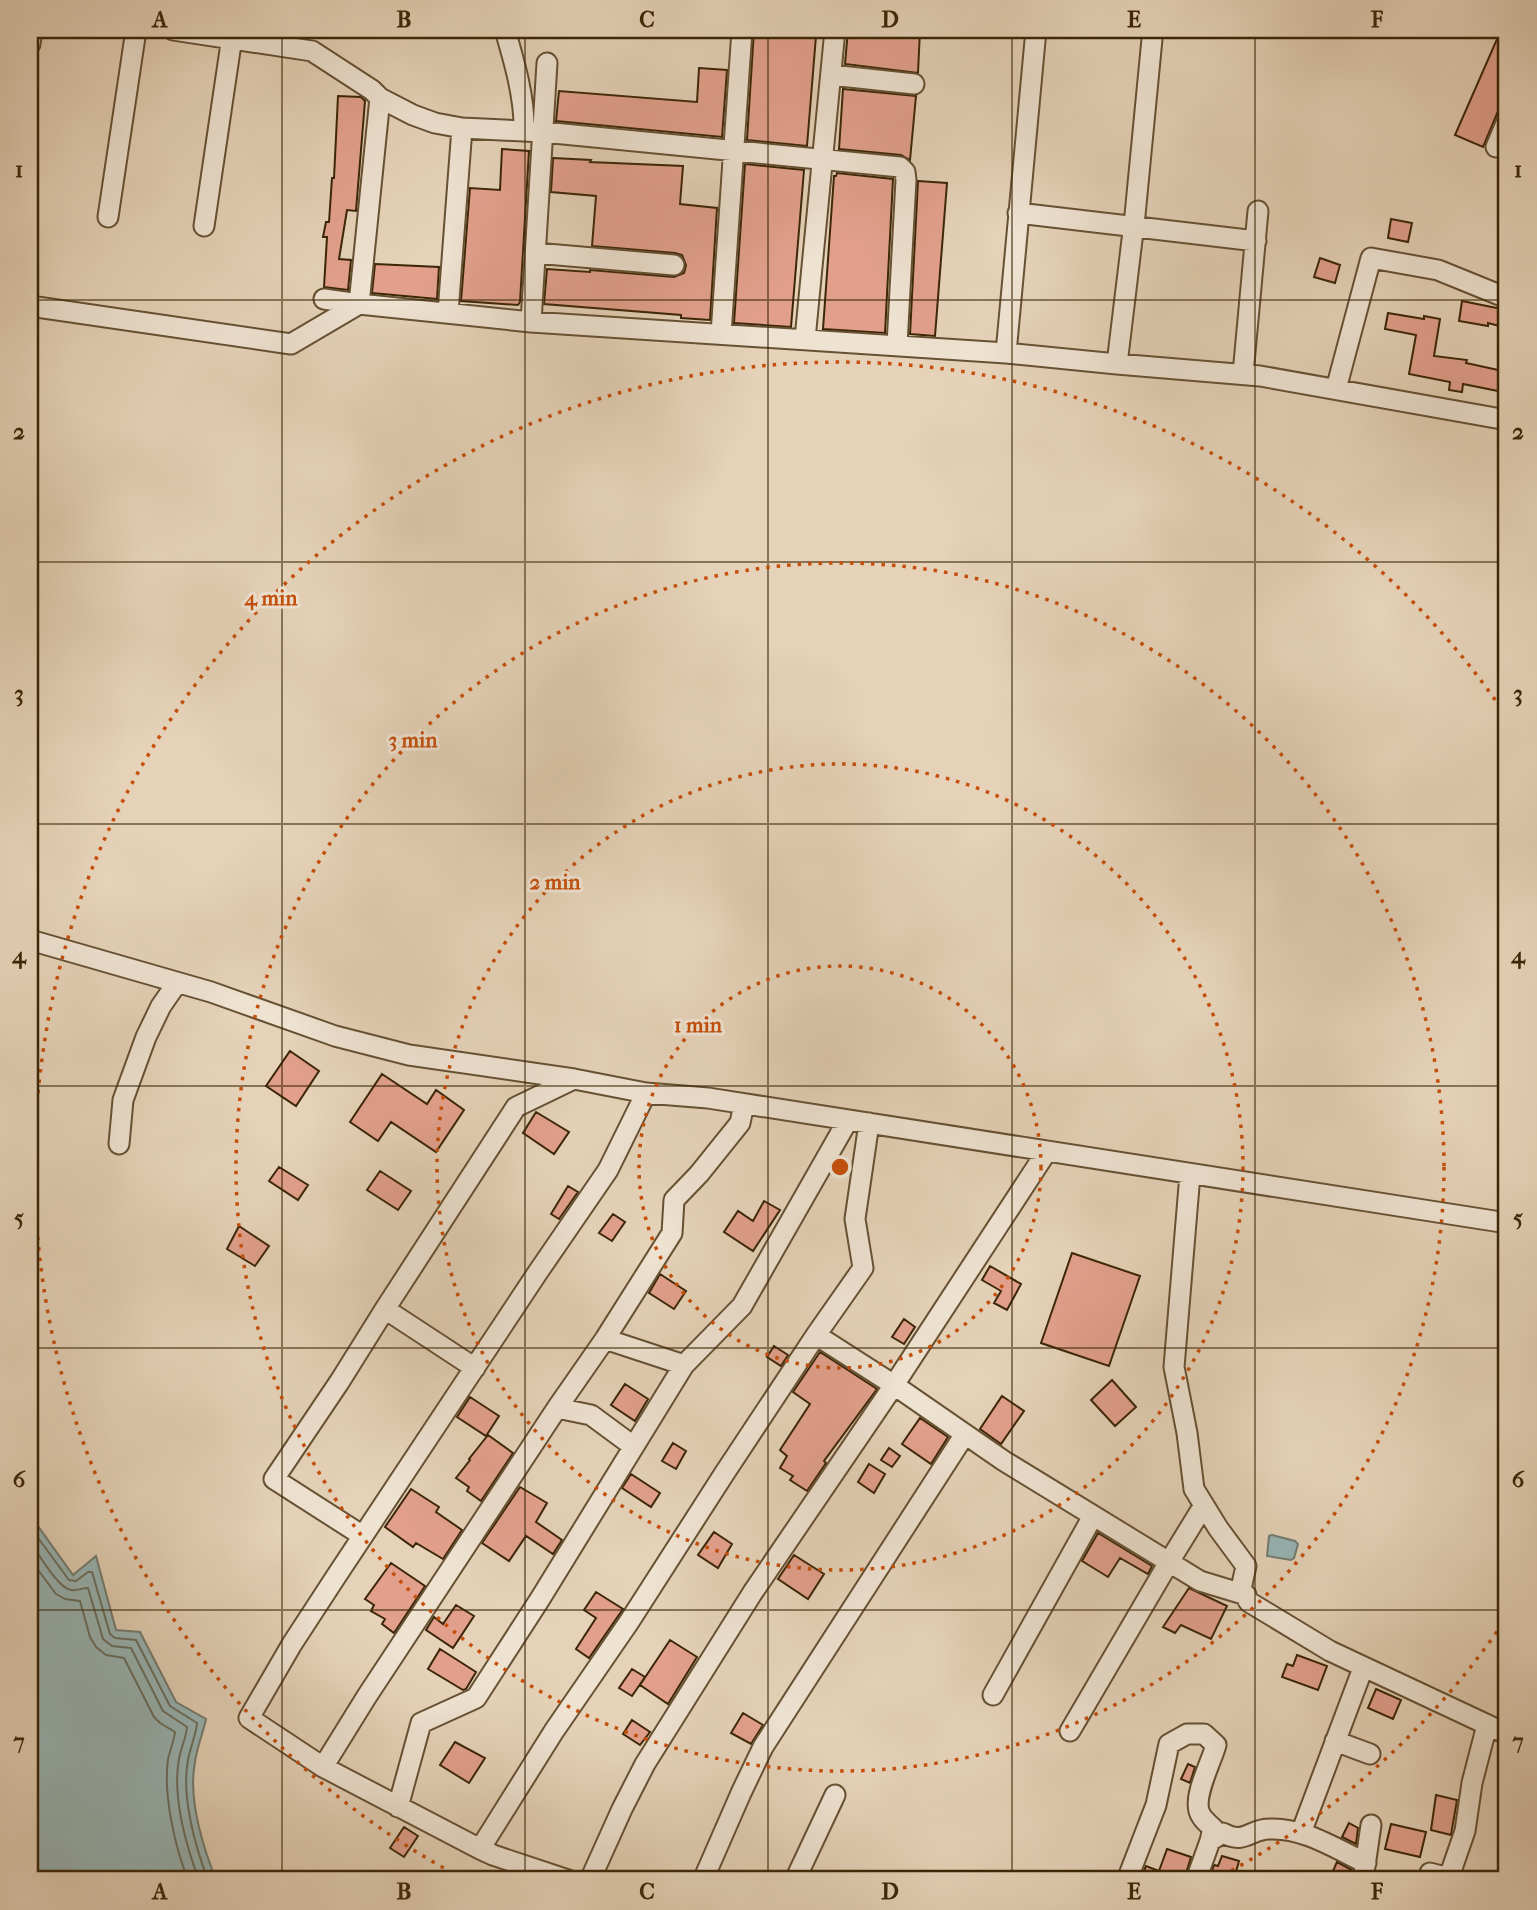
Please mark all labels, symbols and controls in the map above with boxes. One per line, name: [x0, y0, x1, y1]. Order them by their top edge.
text: A: [151, 6, 169, 33]
text: B: [397, 6, 412, 33]
text: C: [639, 6, 655, 33]
text: D: [881, 6, 899, 33]
text: E: [1127, 6, 1141, 33]
text: F: [1370, 6, 1384, 33]
text: 1: [15, 156, 23, 183]
text: 1: [1514, 156, 1522, 183]
text: 2: [13, 418, 25, 445]
text: 2: [1512, 418, 1524, 445]
text: 4 min: [244, 586, 298, 611]
text: 3: [14, 680, 24, 707]
text: 3: [1513, 680, 1523, 707]
text: 3 min: [389, 728, 438, 752]
text: 2 min: [529, 870, 581, 894]
text: 4: [11, 942, 27, 969]
text: 4: [1510, 942, 1526, 969]
text: 1 min: [674, 1013, 723, 1037]
centre of rings: [828, 1155, 852, 1179]
text: 5: [14, 1204, 24, 1231]
text: 5: [1513, 1204, 1523, 1231]
text: 6: [13, 1466, 26, 1493]
text: 6: [1512, 1466, 1525, 1493]
text: 7: [12, 1728, 25, 1755]
text: 7: [1511, 1728, 1524, 1755]
text: A: [151, 1878, 169, 1905]
text: B: [397, 1878, 412, 1905]
text: C: [639, 1878, 655, 1905]
text: D: [881, 1878, 899, 1905]
text: E: [1127, 1878, 1141, 1905]
text: F: [1370, 1878, 1384, 1905]

